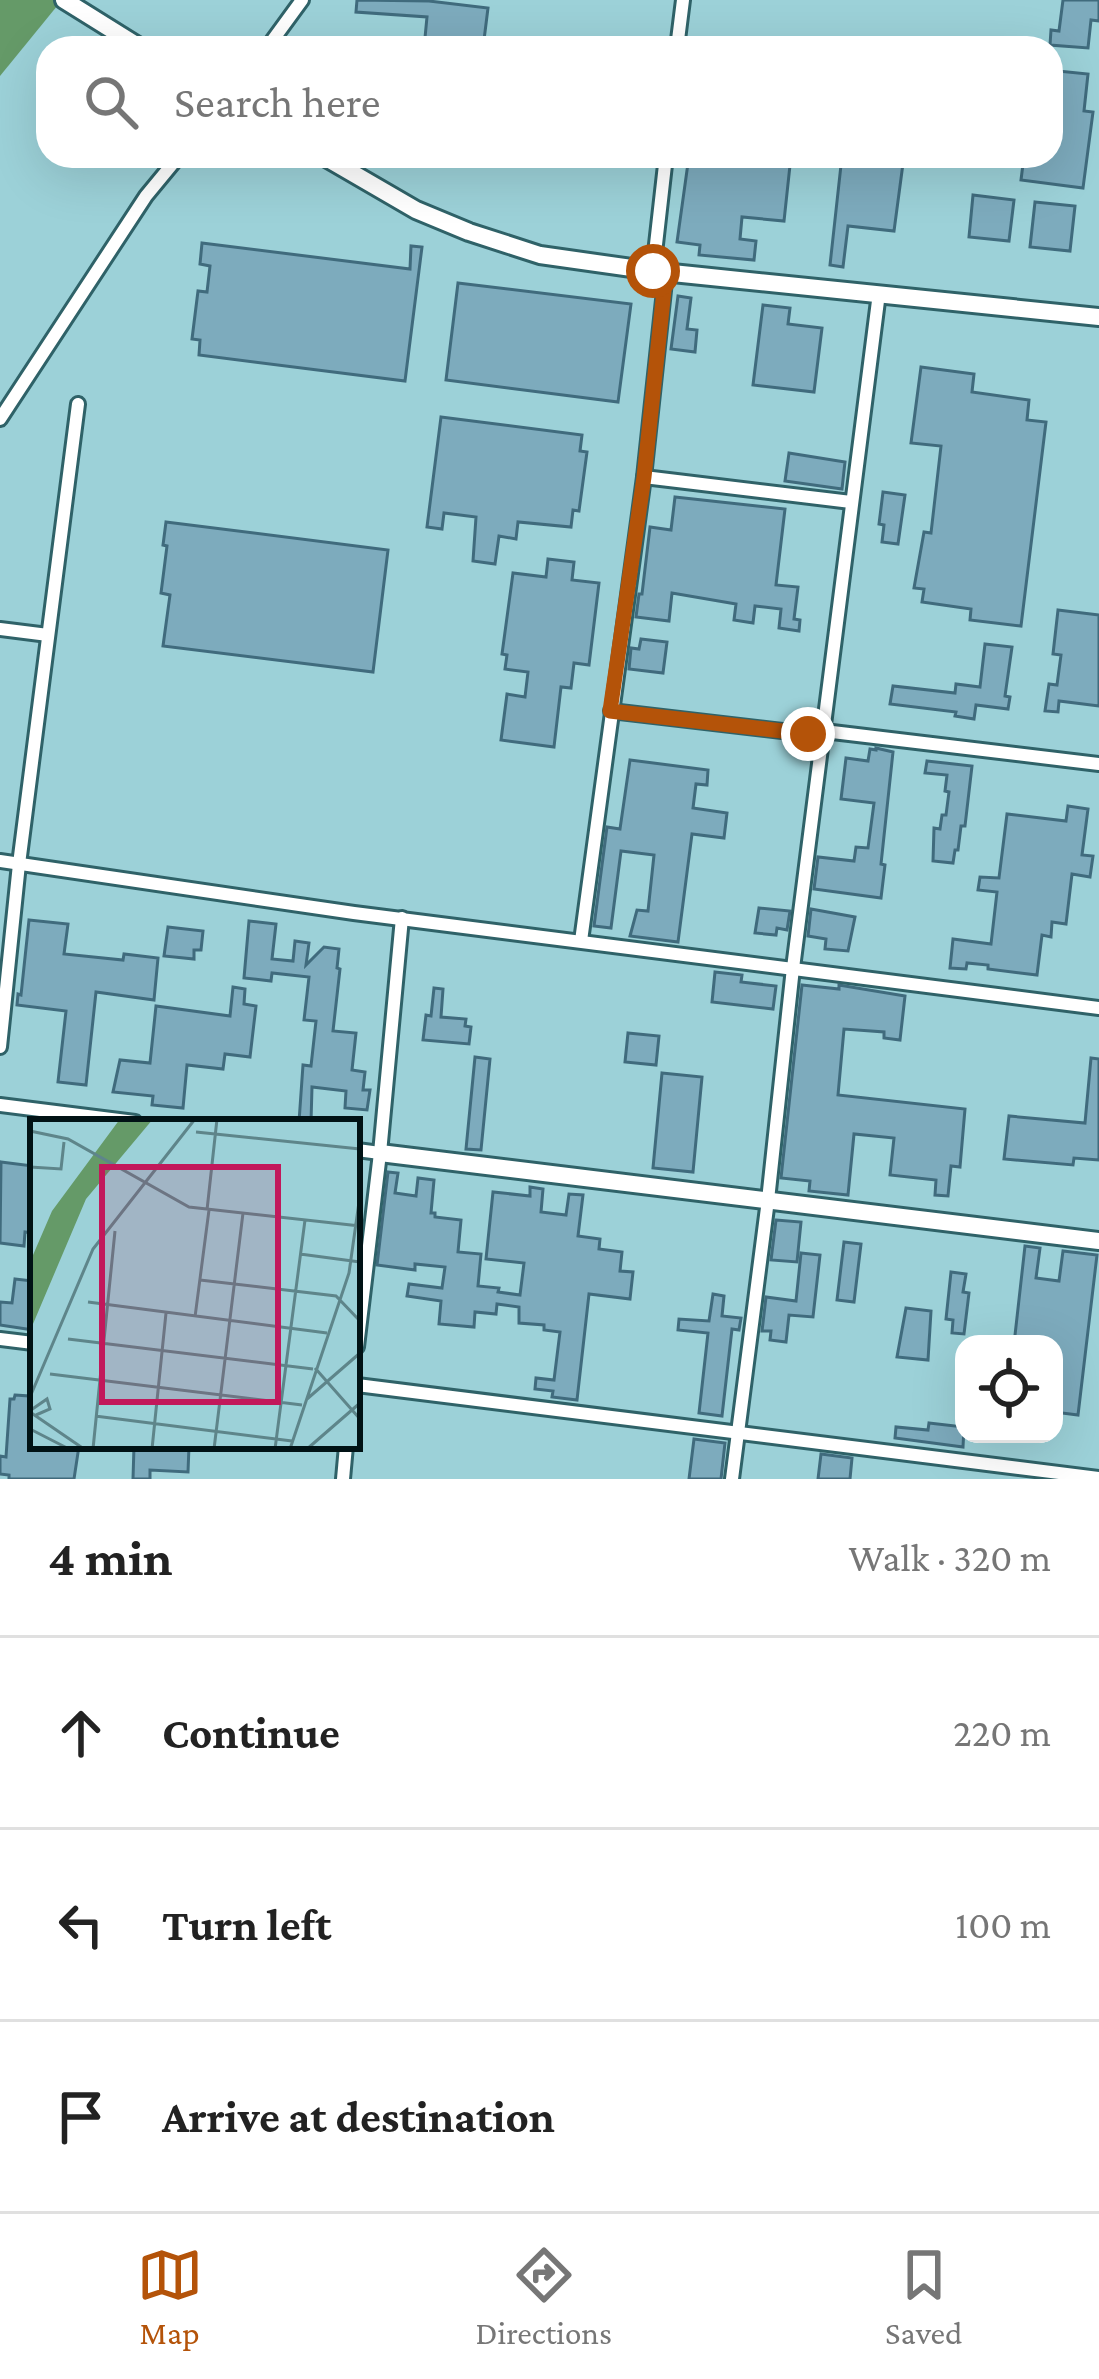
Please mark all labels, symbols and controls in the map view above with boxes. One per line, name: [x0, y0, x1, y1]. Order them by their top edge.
search box: [36, 36, 1063, 168]
icon: search: [78, 69, 144, 135]
text: Search here: [174, 77, 381, 127]
route start: [626, 244, 680, 298]
route end: [781, 707, 835, 761]
inset map: [30, 1119, 360, 1449]
map controls: [955, 1335, 1063, 1443]
button: locate: [955, 1335, 1063, 1443]
text: 4 min: [48, 1529, 173, 1586]
text: Walk · 320 m: [848, 1536, 1051, 1579]
icon: ahead: [48, 1700, 114, 1766]
text: Continue: [162, 1708, 340, 1758]
text: 220 m: [953, 1711, 1051, 1754]
icon: left: [48, 1892, 114, 1958]
text: Turn left: [162, 1900, 331, 1950]
text: 100 m: [955, 1903, 1051, 1946]
icon: arrive: [48, 2084, 114, 2150]
text: Arrive at destination: [162, 2092, 555, 2142]
tab: Map: [137, 2242, 203, 2351]
tab: Directions: [476, 2242, 612, 2351]
tab: Saved: [885, 2242, 962, 2351]

